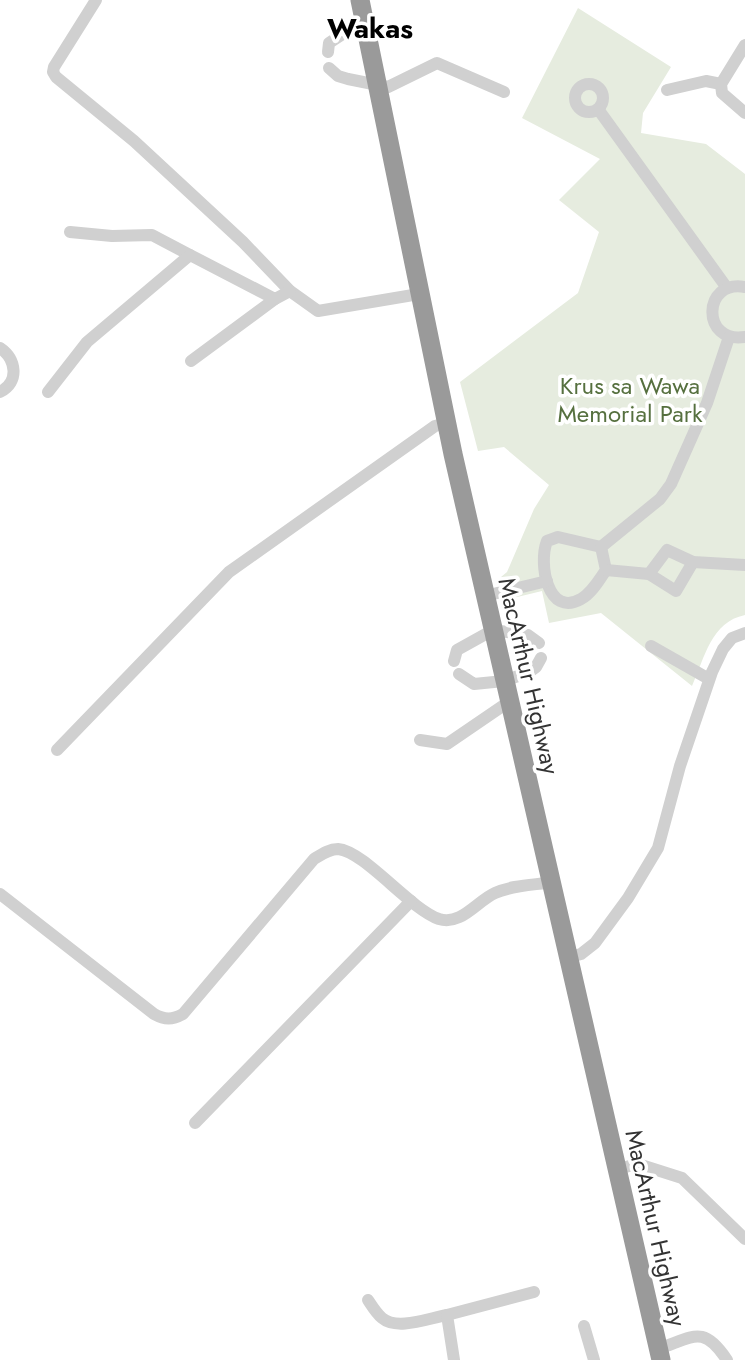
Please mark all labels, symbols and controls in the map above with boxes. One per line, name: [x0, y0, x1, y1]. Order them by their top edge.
district label: Wakas: [327, 8, 413, 49]
park label: Krus sa Wawa Memorial Park: [557, 368, 703, 431]
street label: MacArthur Highway: [489, 574, 569, 778]
street label: MacArthur Highway: [616, 1126, 696, 1330]

